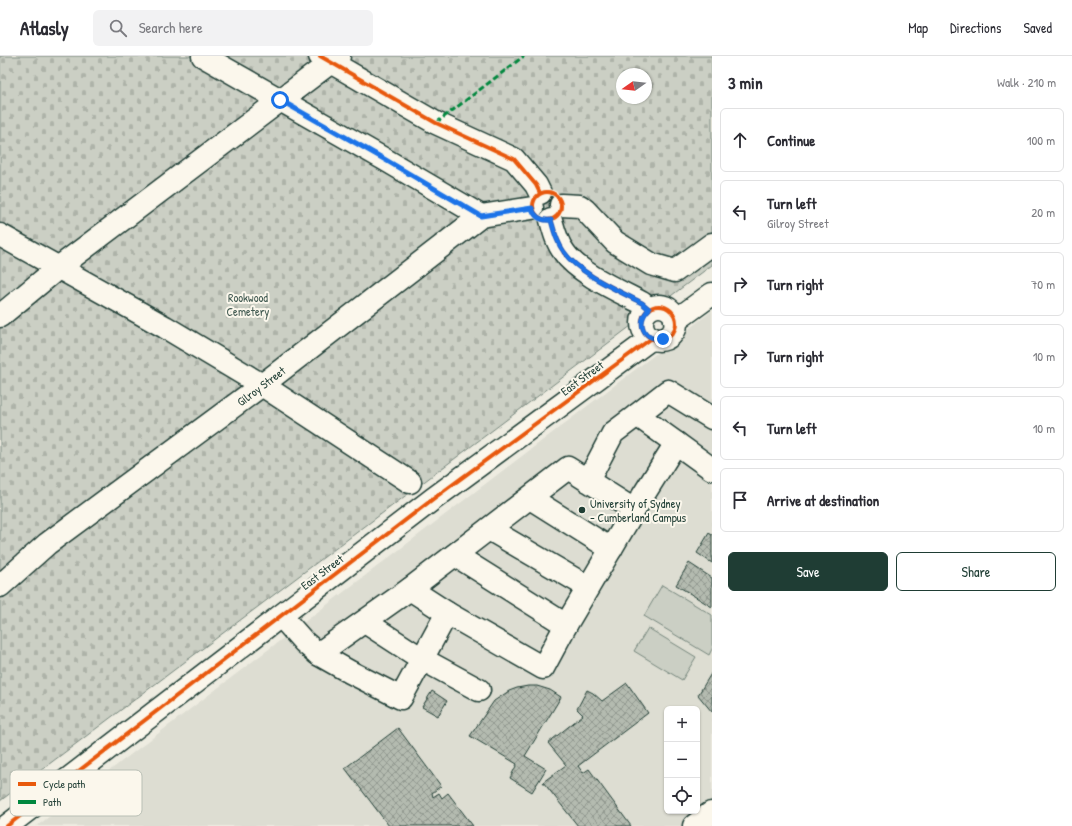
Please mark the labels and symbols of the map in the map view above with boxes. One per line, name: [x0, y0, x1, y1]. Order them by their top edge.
north arrow: [616, 68, 652, 104]
route start: [271, 91, 289, 109]
park label: Rookwood Cemetery: [227, 289, 269, 320]
route end: [654, 330, 672, 348]
street label: East Street: [557, 356, 608, 399]
street label: Gilroy Street: [233, 361, 289, 410]
place label: University of Sydney - Cumberland Campus: [590, 495, 687, 526]
marker: University of Sydney - Cumberland Campus: [577, 505, 587, 515]
street label: East Street: [297, 550, 348, 594]
legend: [10, 770, 142, 816]
text: Cycle path: [43, 777, 86, 791]
text: Path: [43, 795, 61, 809]

